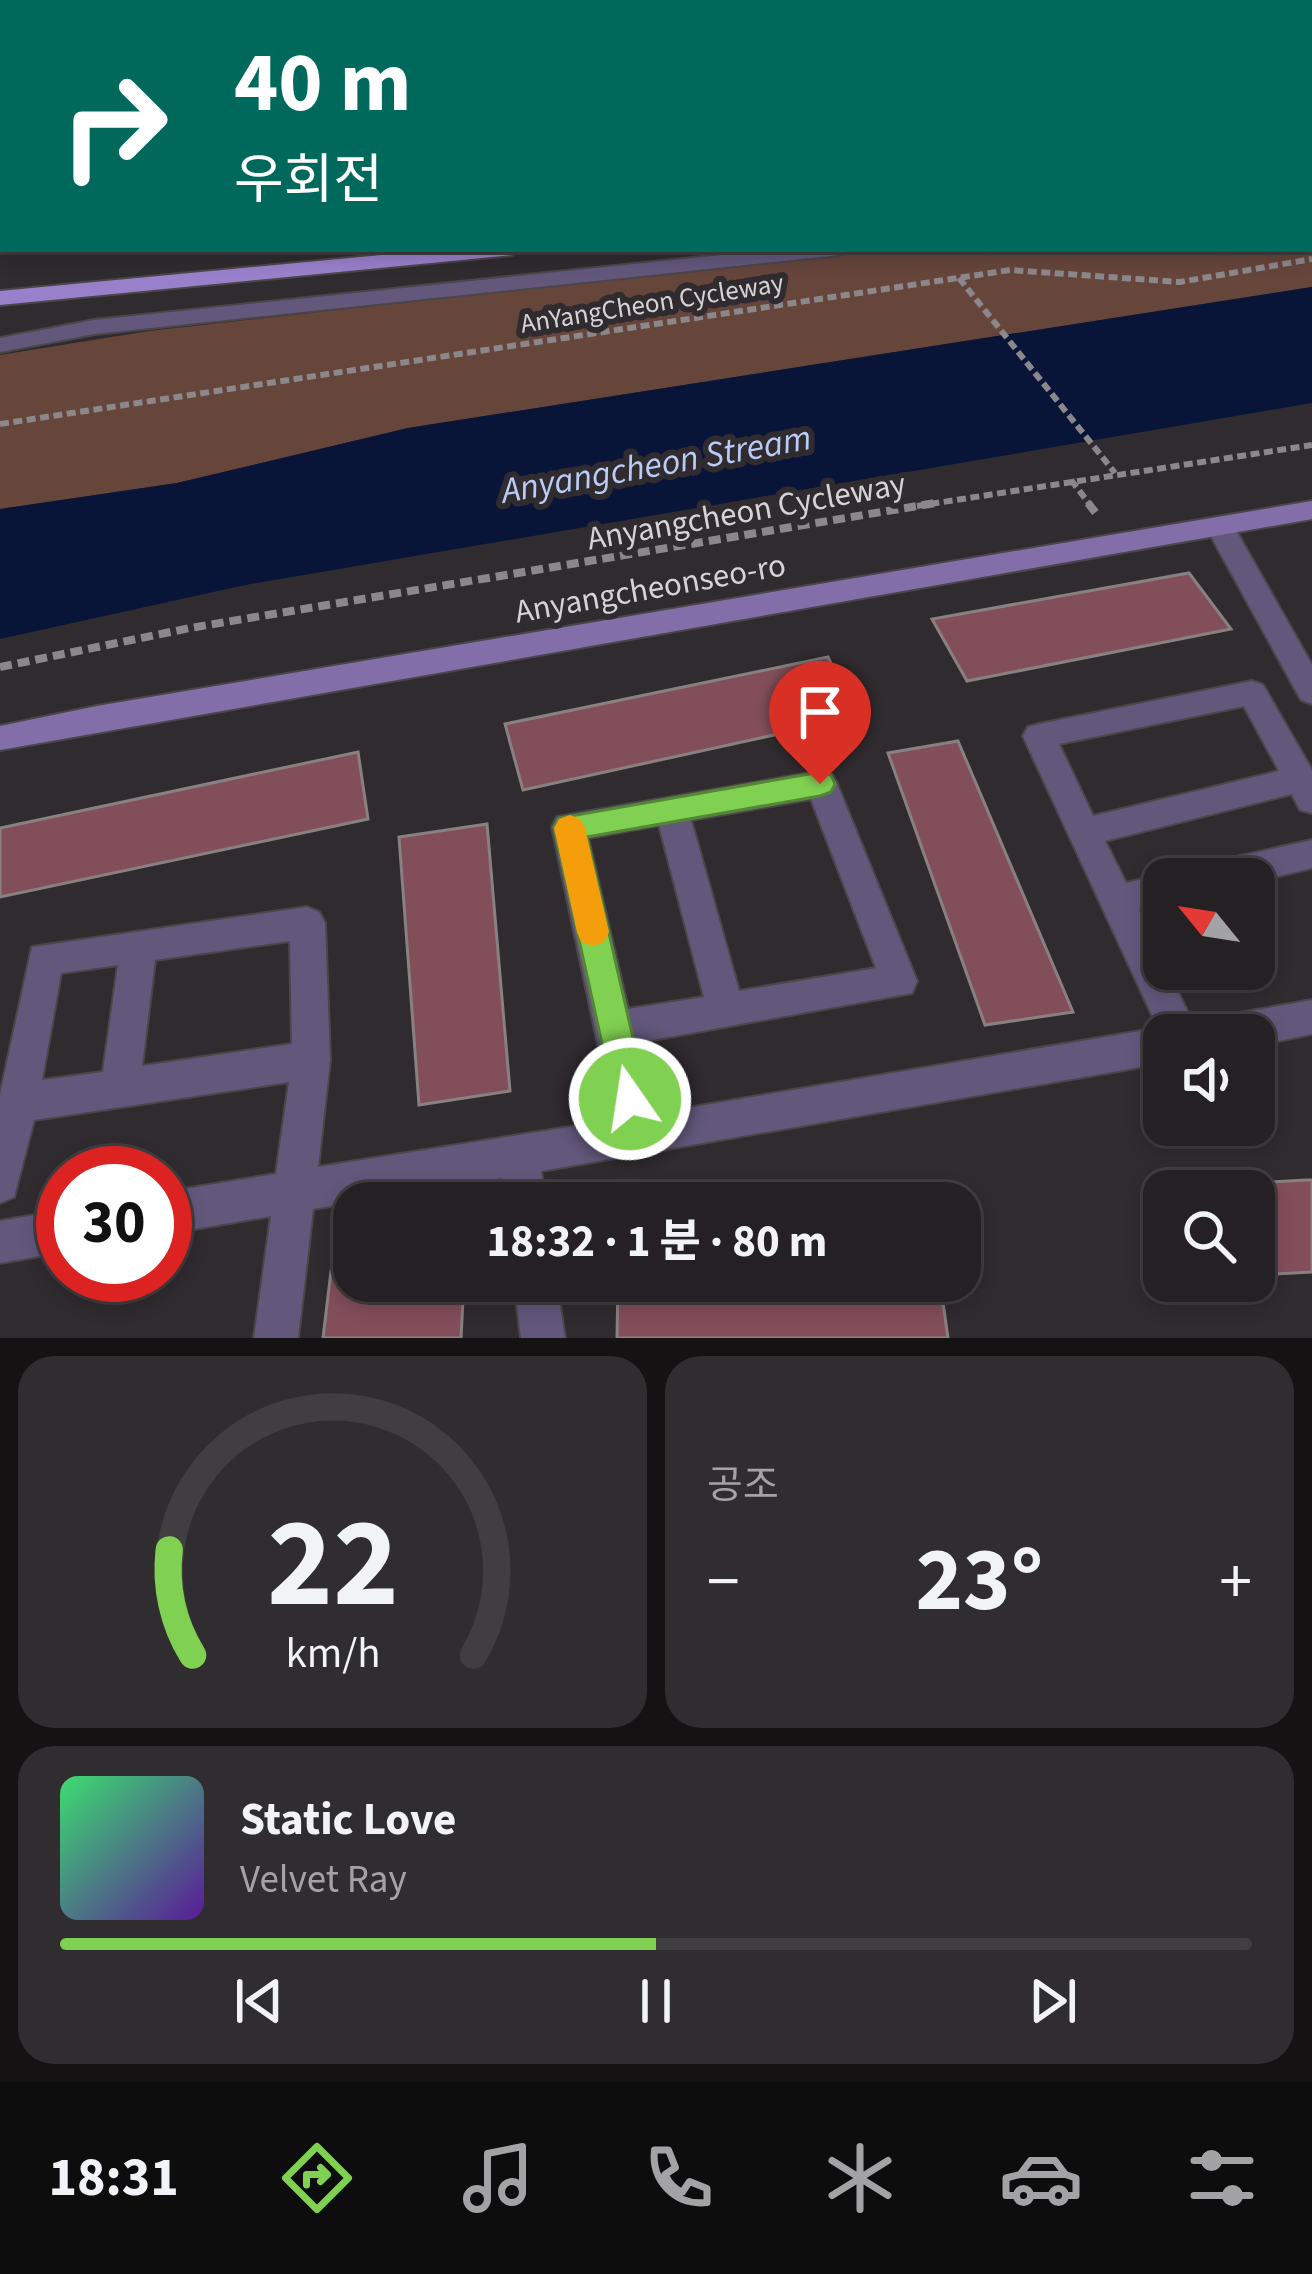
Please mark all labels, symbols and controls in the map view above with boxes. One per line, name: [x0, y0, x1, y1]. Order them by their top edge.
text: 40 m: [234, 24, 412, 144]
icon: right: [36, 48, 192, 204]
text: 우회전: [234, 143, 383, 220]
street label: AnYangCheon Cycleway: [518, 263, 787, 344]
water label: Anyangcheon Stream: [495, 412, 815, 517]
street label: Anyangcheon Cycleway: [583, 460, 910, 563]
street label: Anyangcheonseo-ro: [511, 542, 789, 635]
pin: [769, 661, 871, 784]
icon: arrive: [787, 679, 853, 745]
north arrow: [1143, 858, 1275, 990]
map controls: [1143, 858, 1275, 1302]
button: sound: [1143, 1014, 1275, 1146]
position arrow: [567, 1036, 693, 1162]
speed limit sign: 30: [36, 1146, 192, 1302]
button: search: [1143, 1170, 1275, 1302]
text: 18:32 · 1 분 · 80 m: [487, 1210, 827, 1274]
text: 공조: [707, 1458, 779, 1514]
text: 22: [267, 1476, 398, 1654]
text: 23°: [916, 1517, 1043, 1645]
text: −: [707, 1535, 740, 1629]
text: +: [1219, 1535, 1252, 1629]
text: km/h: [285, 1623, 380, 1684]
text: Static Love: [240, 1788, 456, 1852]
text: Velvet Ray: [240, 1852, 407, 1908]
icon: previous: [226, 1968, 292, 2034]
icon: pause: [623, 1968, 689, 2034]
icon: next: [1020, 1968, 1086, 2034]
icon: directions: [275, 2136, 359, 2220]
icon: music: [456, 2136, 540, 2220]
icon: phone: [637, 2136, 721, 2220]
icon: climate: [818, 2136, 902, 2220]
icon: car: [999, 2136, 1083, 2220]
icon: filters: [1180, 2136, 1264, 2220]
text: 18:31: [48, 2140, 179, 2217]

